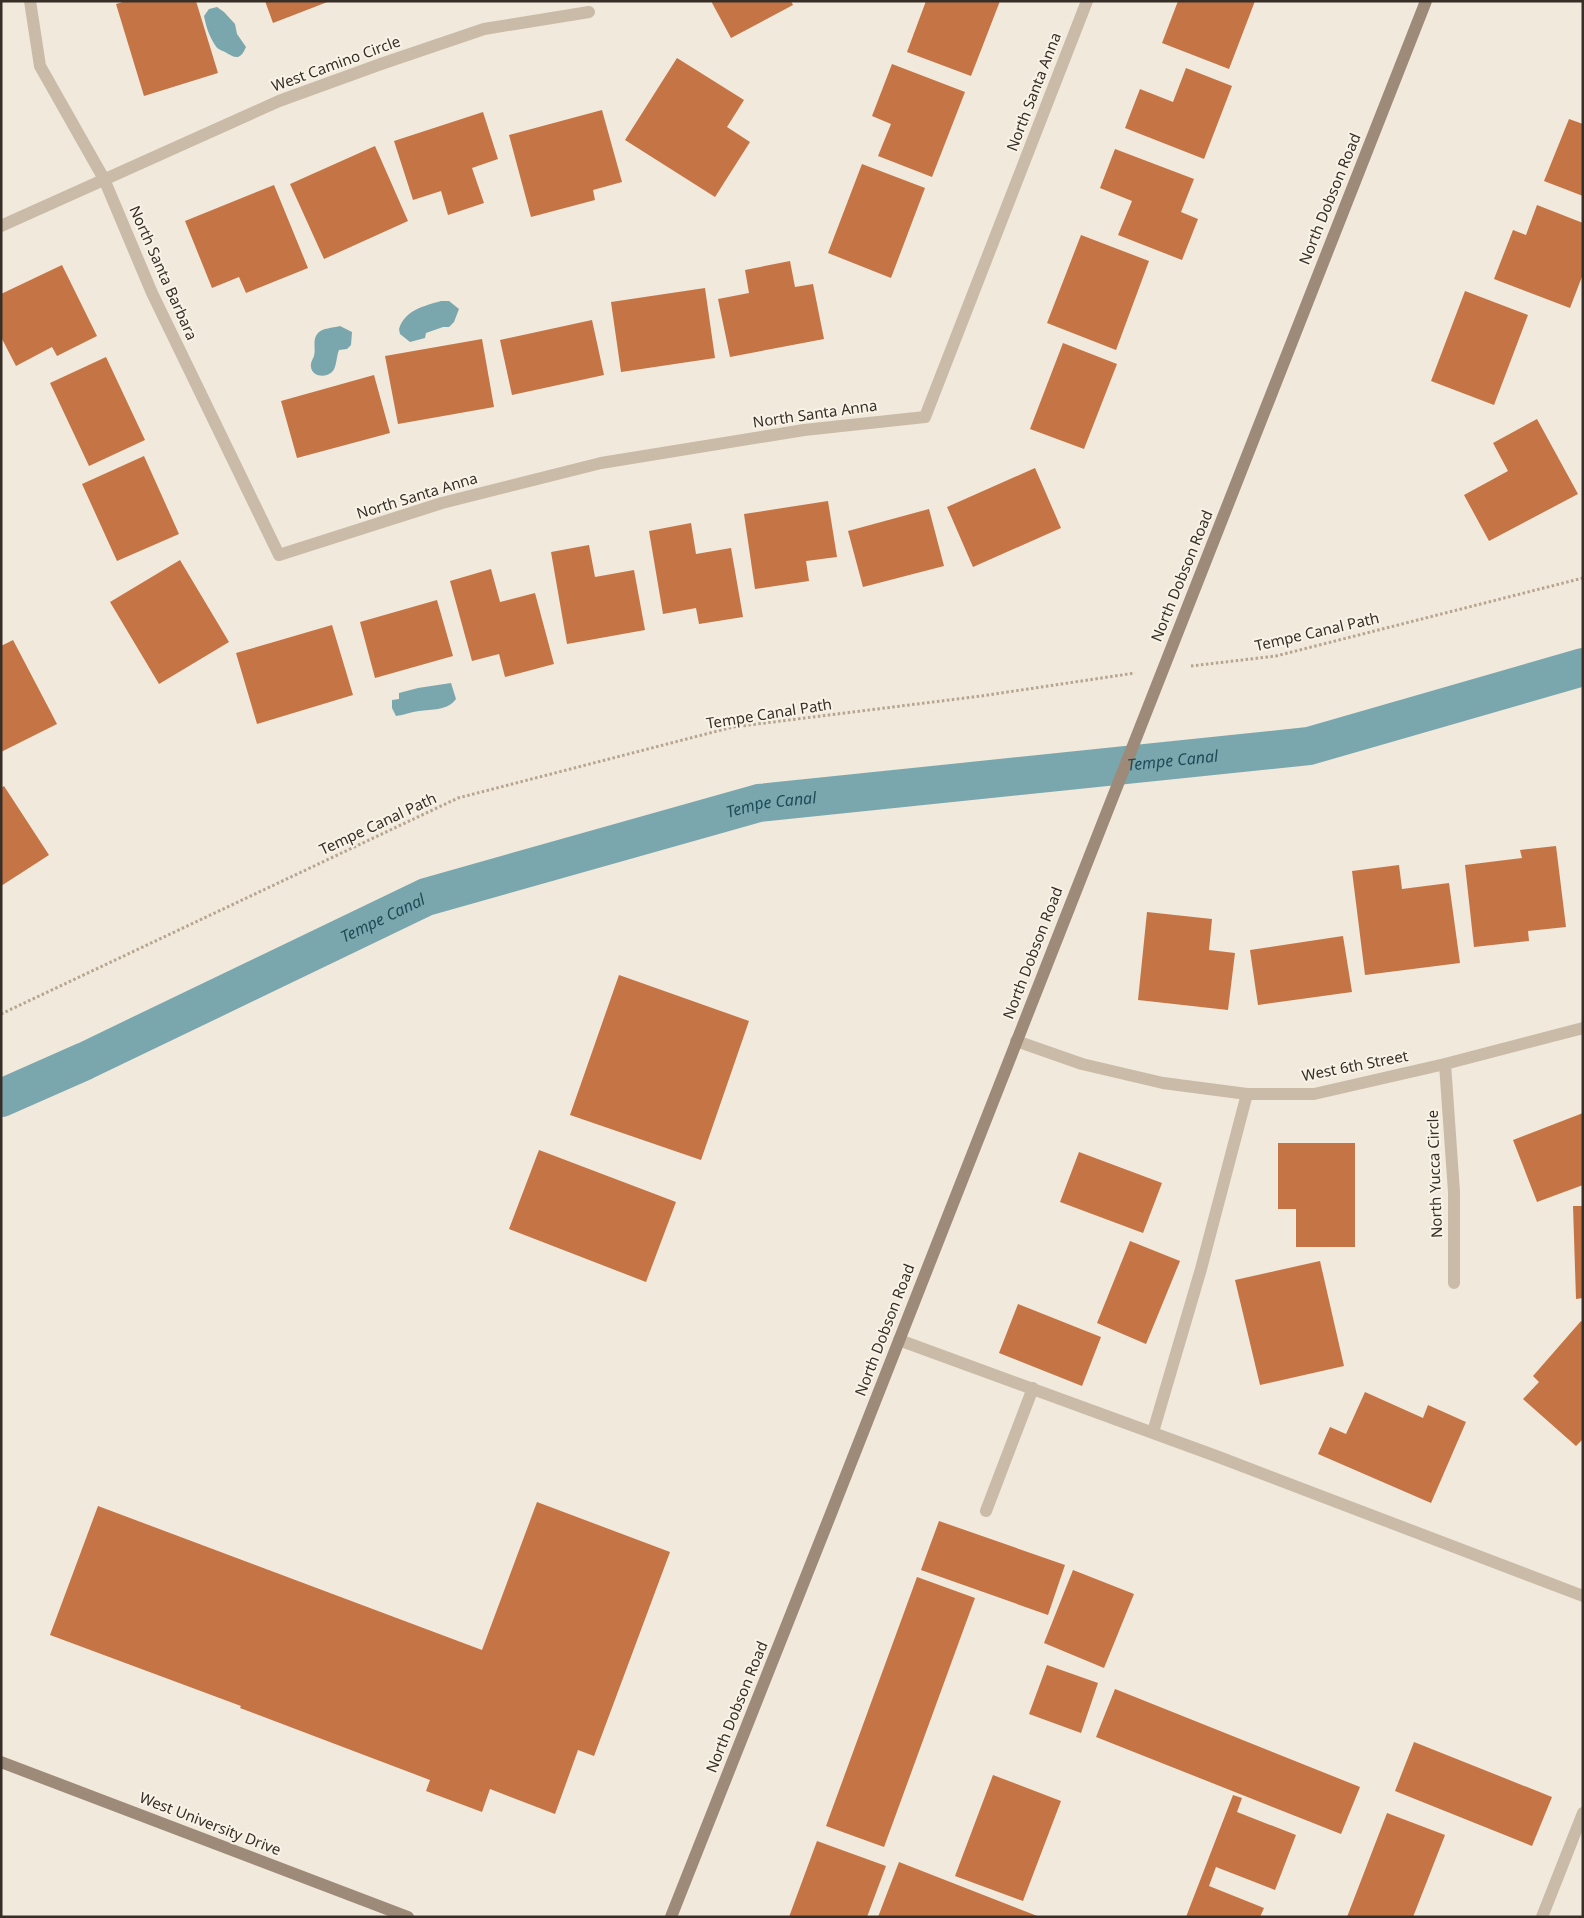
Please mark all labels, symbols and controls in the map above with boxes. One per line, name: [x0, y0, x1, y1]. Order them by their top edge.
street label: North Santa Anna: [1001, 29, 1065, 154]
street label: West Camino Circle: [269, 31, 403, 96]
street label: North Dobson Road: [1294, 130, 1365, 267]
street label: North Santa Barbara: [125, 202, 203, 343]
street label: North Santa Anna: [751, 394, 878, 432]
street label: North Santa Anna: [354, 467, 480, 523]
street label: North Dobson Road: [1146, 507, 1217, 644]
street label: Tempe Canal Path: [1253, 607, 1381, 655]
street label: Tempe Canal Path: [705, 693, 833, 733]
water label: Tempe Canal: [1126, 744, 1220, 776]
water label: Tempe Canal: [723, 786, 818, 823]
street label: Tempe Canal Path: [316, 787, 439, 859]
street label: North Dobson Road: [998, 884, 1066, 1022]
water label: Tempe Canal: [337, 888, 429, 948]
street label: West 6th Street: [1300, 1045, 1410, 1085]
street label: North Yucca Circle: [1422, 1110, 1446, 1238]
street label: North Dobson Road: [850, 1261, 918, 1399]
street label: North Dobson Road: [701, 1638, 772, 1775]
street label: West University Drive: [137, 1787, 284, 1859]

